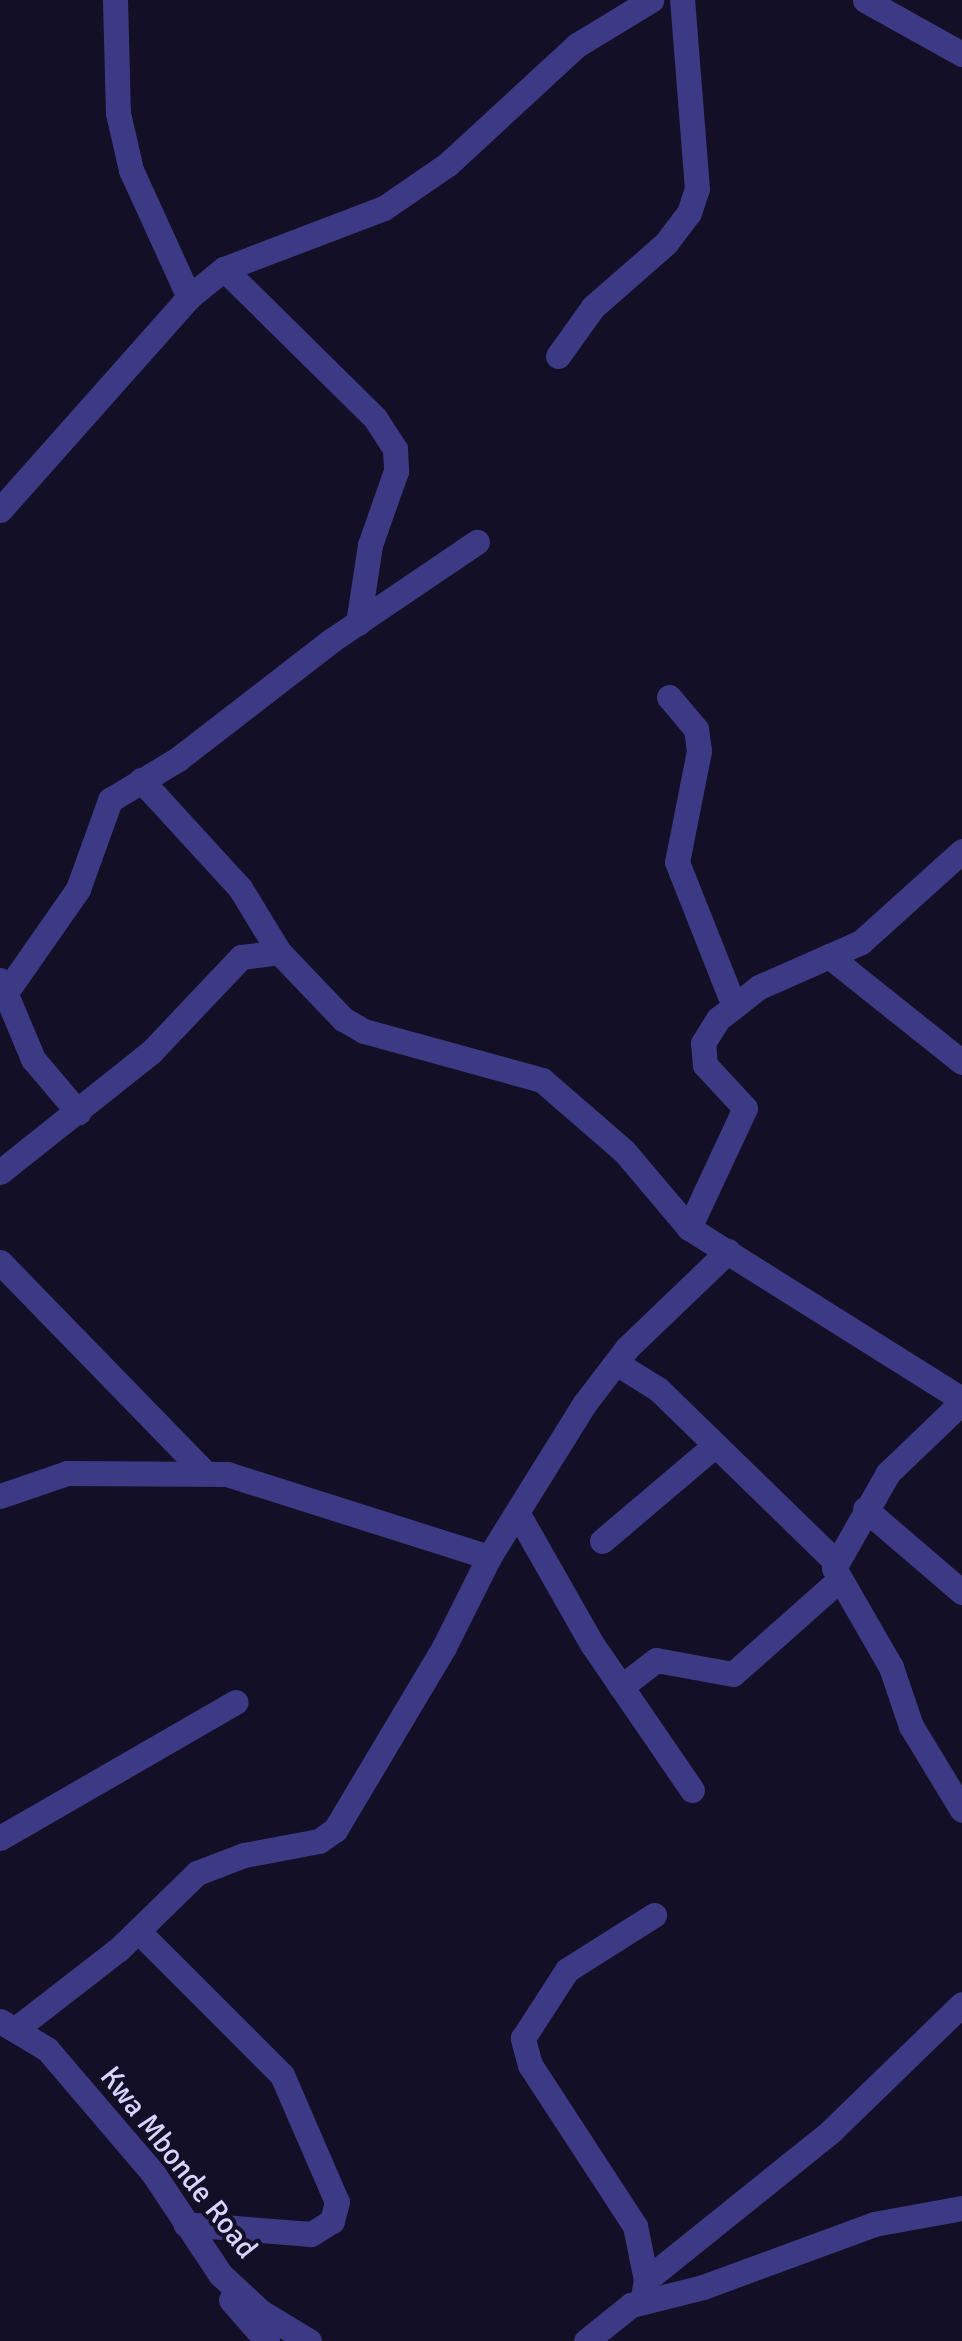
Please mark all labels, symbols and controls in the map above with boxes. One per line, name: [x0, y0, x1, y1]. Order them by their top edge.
street label: Kwa Mbonde Road: [92, 2060, 264, 2266]

